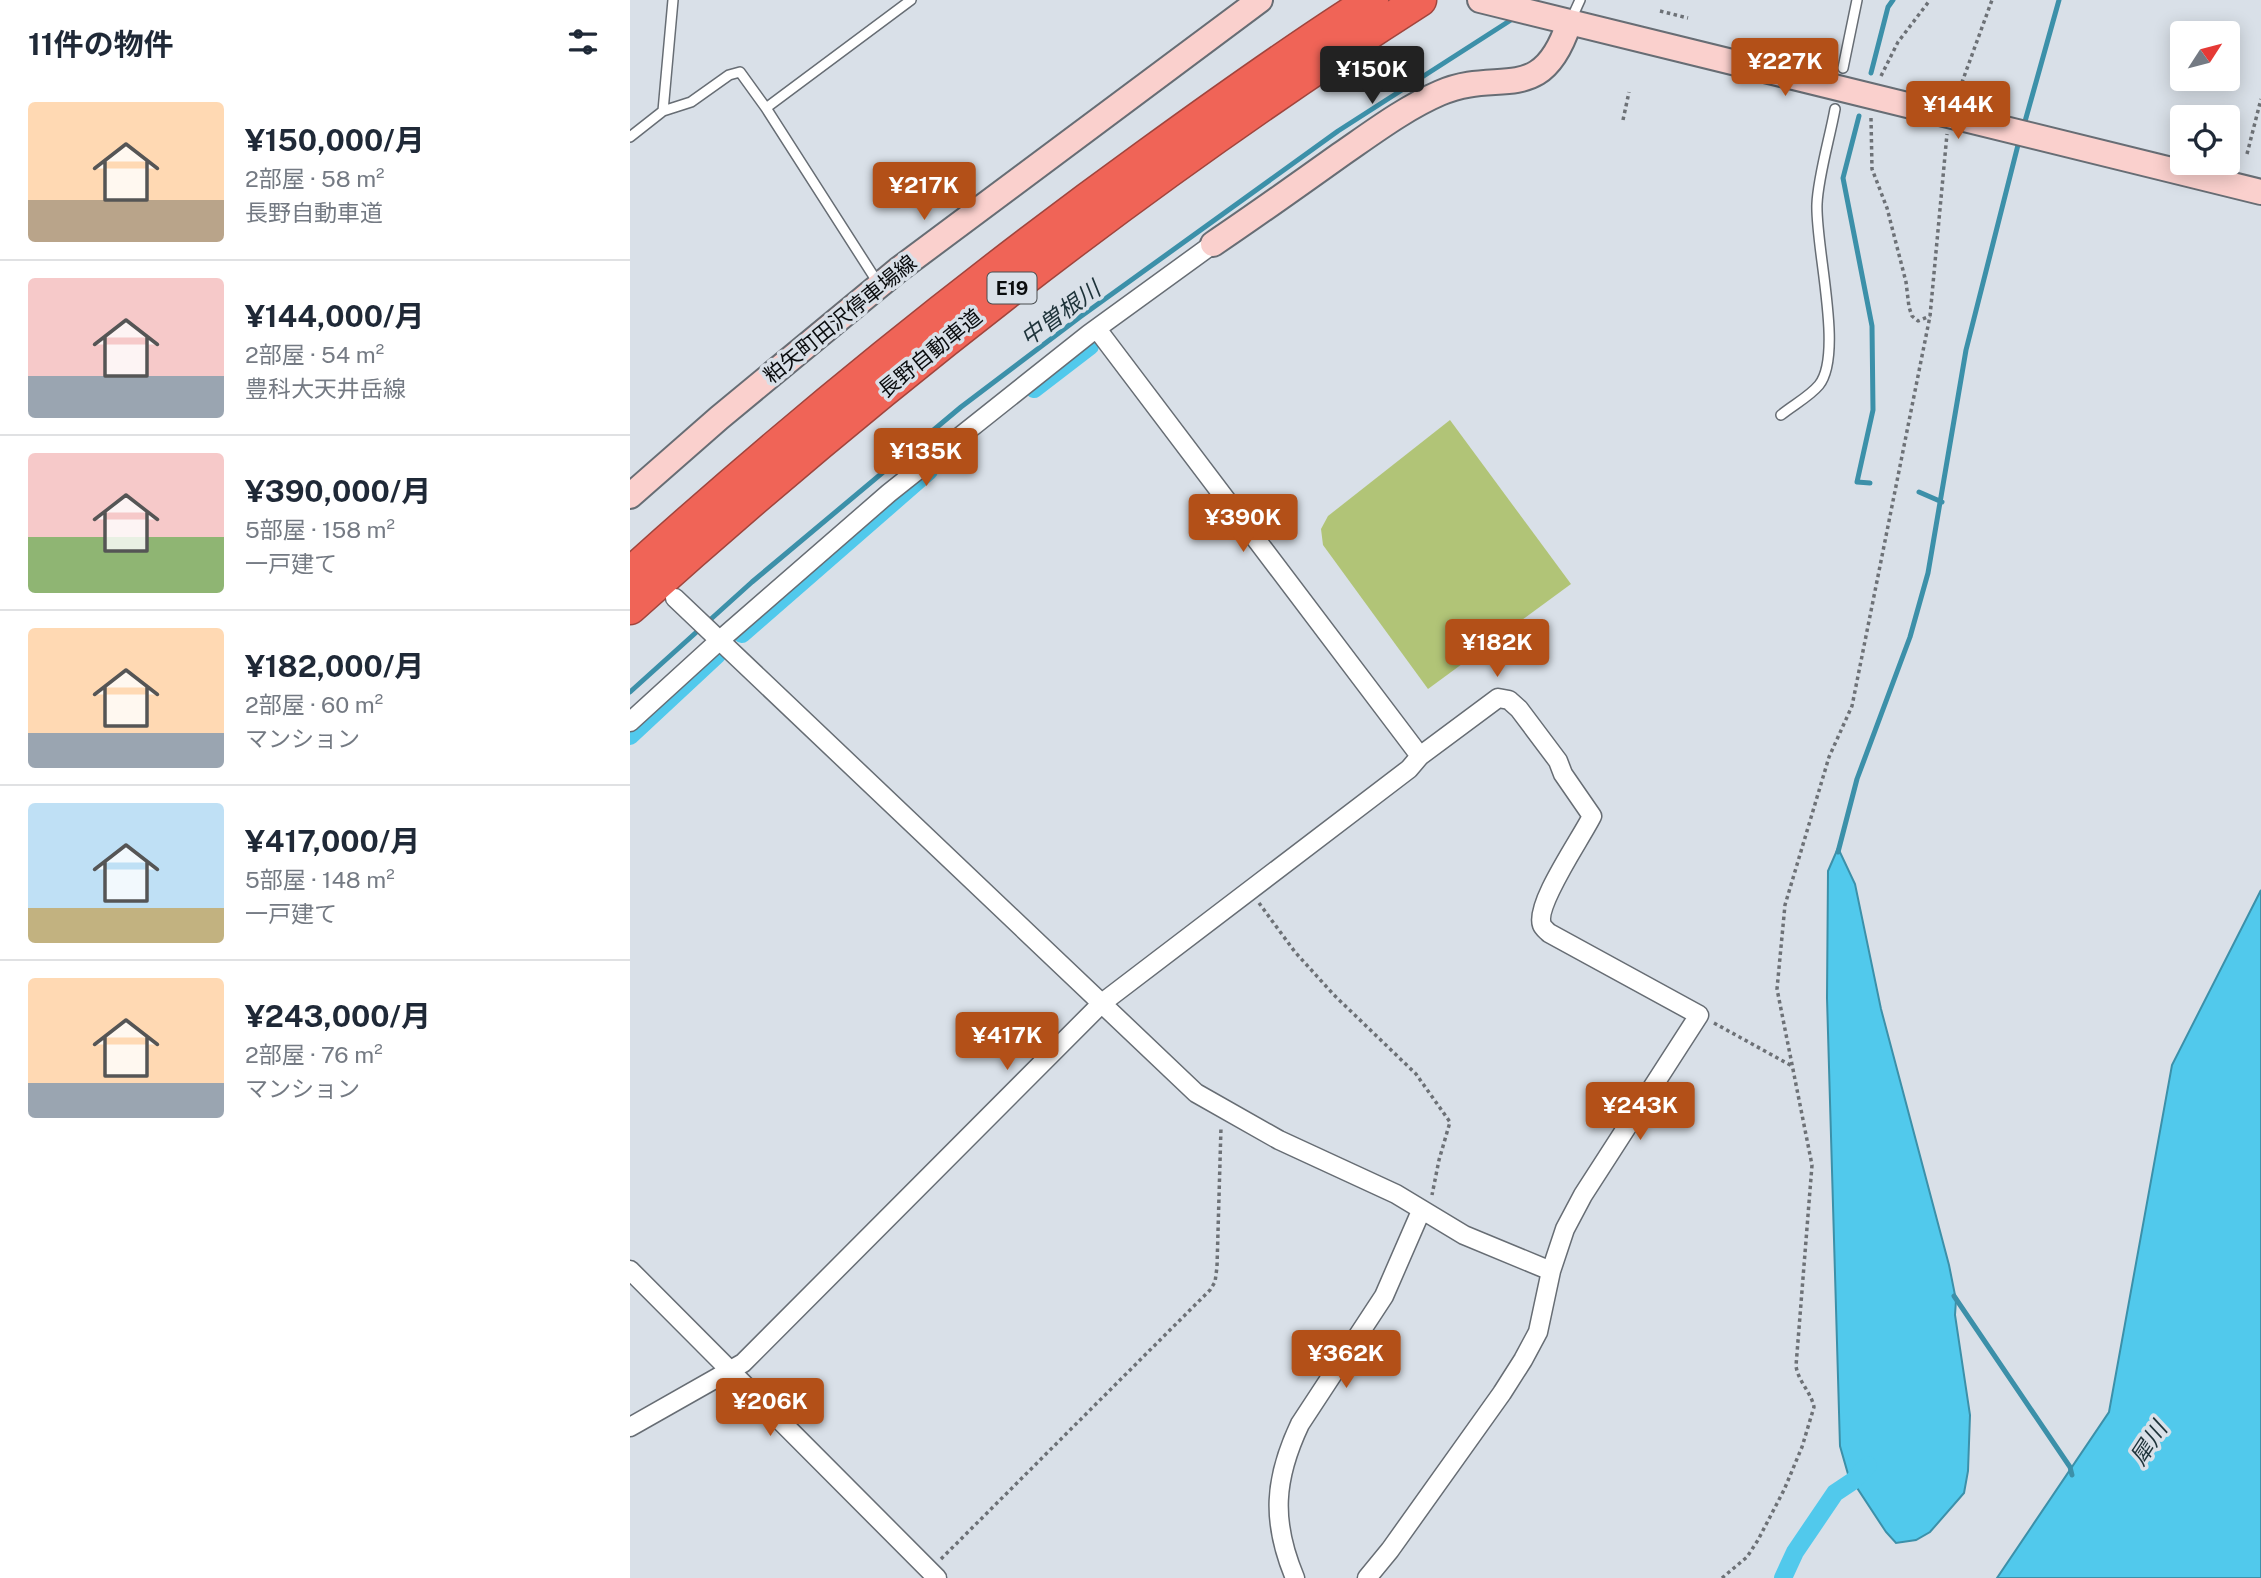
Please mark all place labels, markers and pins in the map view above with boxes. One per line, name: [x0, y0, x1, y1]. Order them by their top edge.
pin: ¥227K: [1736, 38, 1834, 98]
pin: ¥150K: [1323, 46, 1421, 106]
pin: ¥144K: [1909, 82, 2007, 141]
pin: ¥217K: [875, 162, 973, 222]
pin: ¥135K: [877, 428, 975, 488]
pin: ¥390K: [1194, 494, 1292, 554]
pin: ¥182K: [1448, 620, 1546, 679]
pin: ¥417K: [958, 1012, 1056, 1072]
pin: ¥243K: [1591, 1082, 1689, 1142]
pin: ¥362K: [1297, 1330, 1395, 1390]
pin: ¥206K: [721, 1378, 819, 1438]

